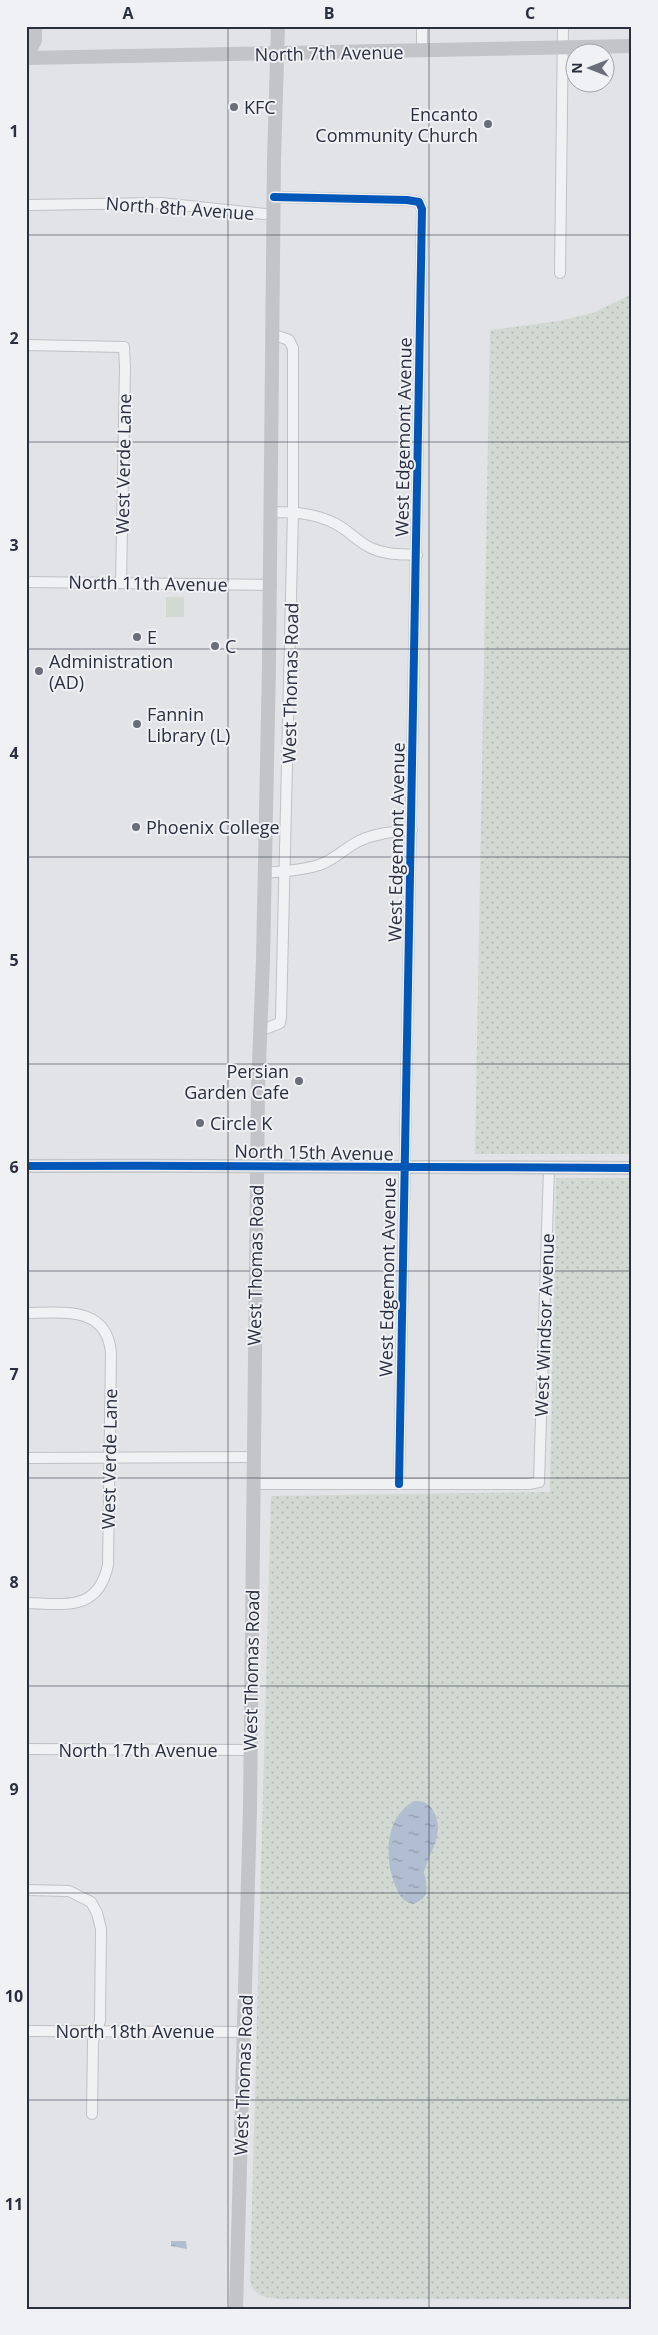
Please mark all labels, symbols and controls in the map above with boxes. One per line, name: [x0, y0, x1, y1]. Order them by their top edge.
text: A: [122, 2, 134, 24]
text: B: [324, 2, 334, 24]
text: C: [525, 2, 535, 24]
street label: North 7th Avenue: [254, 40, 404, 66]
north arrow: [566, 42, 616, 92]
text: N: [567, 62, 586, 74]
place label: KFC: [244, 95, 276, 119]
marker: KFC: [228, 101, 240, 113]
place label: Encanto Community Church: [315, 102, 478, 147]
marker: Encanto Community Church: [482, 118, 494, 130]
text: 1: [9, 120, 19, 142]
street label: North 8th Avenue: [105, 191, 255, 225]
text: 2: [9, 327, 19, 349]
street label: West Edgemont Avenue: [389, 337, 417, 537]
street label: West Verde Lane: [110, 393, 136, 535]
text: 3: [9, 534, 19, 556]
street label: North 11th Avenue: [68, 570, 228, 596]
street label: West Thomas Road: [277, 602, 303, 764]
place label: E: [147, 625, 157, 649]
marker: E: [131, 631, 143, 643]
place label: C: [225, 634, 236, 658]
marker: C: [209, 640, 221, 652]
place label: Administration (AD): [49, 649, 173, 694]
marker: Administration (AD): [33, 665, 45, 677]
place label: Fannin Library (L): [147, 702, 230, 747]
marker: Fannin Library (L): [131, 718, 143, 730]
text: 4: [9, 742, 19, 764]
street label: West Edgemont Avenue: [382, 742, 410, 942]
place label: Phoenix College: [146, 815, 280, 839]
marker: Phoenix College: [130, 821, 142, 833]
text: 5: [9, 949, 19, 971]
place label: Persian Garden Cafe: [184, 1059, 289, 1104]
marker: Persian Garden Cafe: [293, 1075, 305, 1087]
place label: Circle K: [210, 1111, 273, 1135]
marker: Circle K: [194, 1117, 206, 1129]
street label: North 15th Avenue: [234, 1139, 394, 1165]
text: 6: [9, 1156, 19, 1178]
street label: West Edgemont Avenue: [373, 1177, 401, 1377]
street label: West Thomas Road: [242, 1184, 268, 1346]
street label: West Windsor Avenue: [529, 1233, 559, 1417]
text: 7: [9, 1363, 19, 1385]
street label: West Verde Lane: [96, 1388, 122, 1530]
text: 8: [9, 1571, 19, 1593]
street label: West Thomas Road: [238, 1589, 264, 1751]
street label: North 17th Avenue: [58, 1738, 218, 1762]
text: 9: [9, 1778, 19, 1800]
text: 10: [5, 1985, 23, 2007]
street label: West Thomas Road: [228, 1994, 258, 2156]
street label: North 18th Avenue: [55, 2019, 215, 2043]
text: 11: [5, 2193, 23, 2215]

